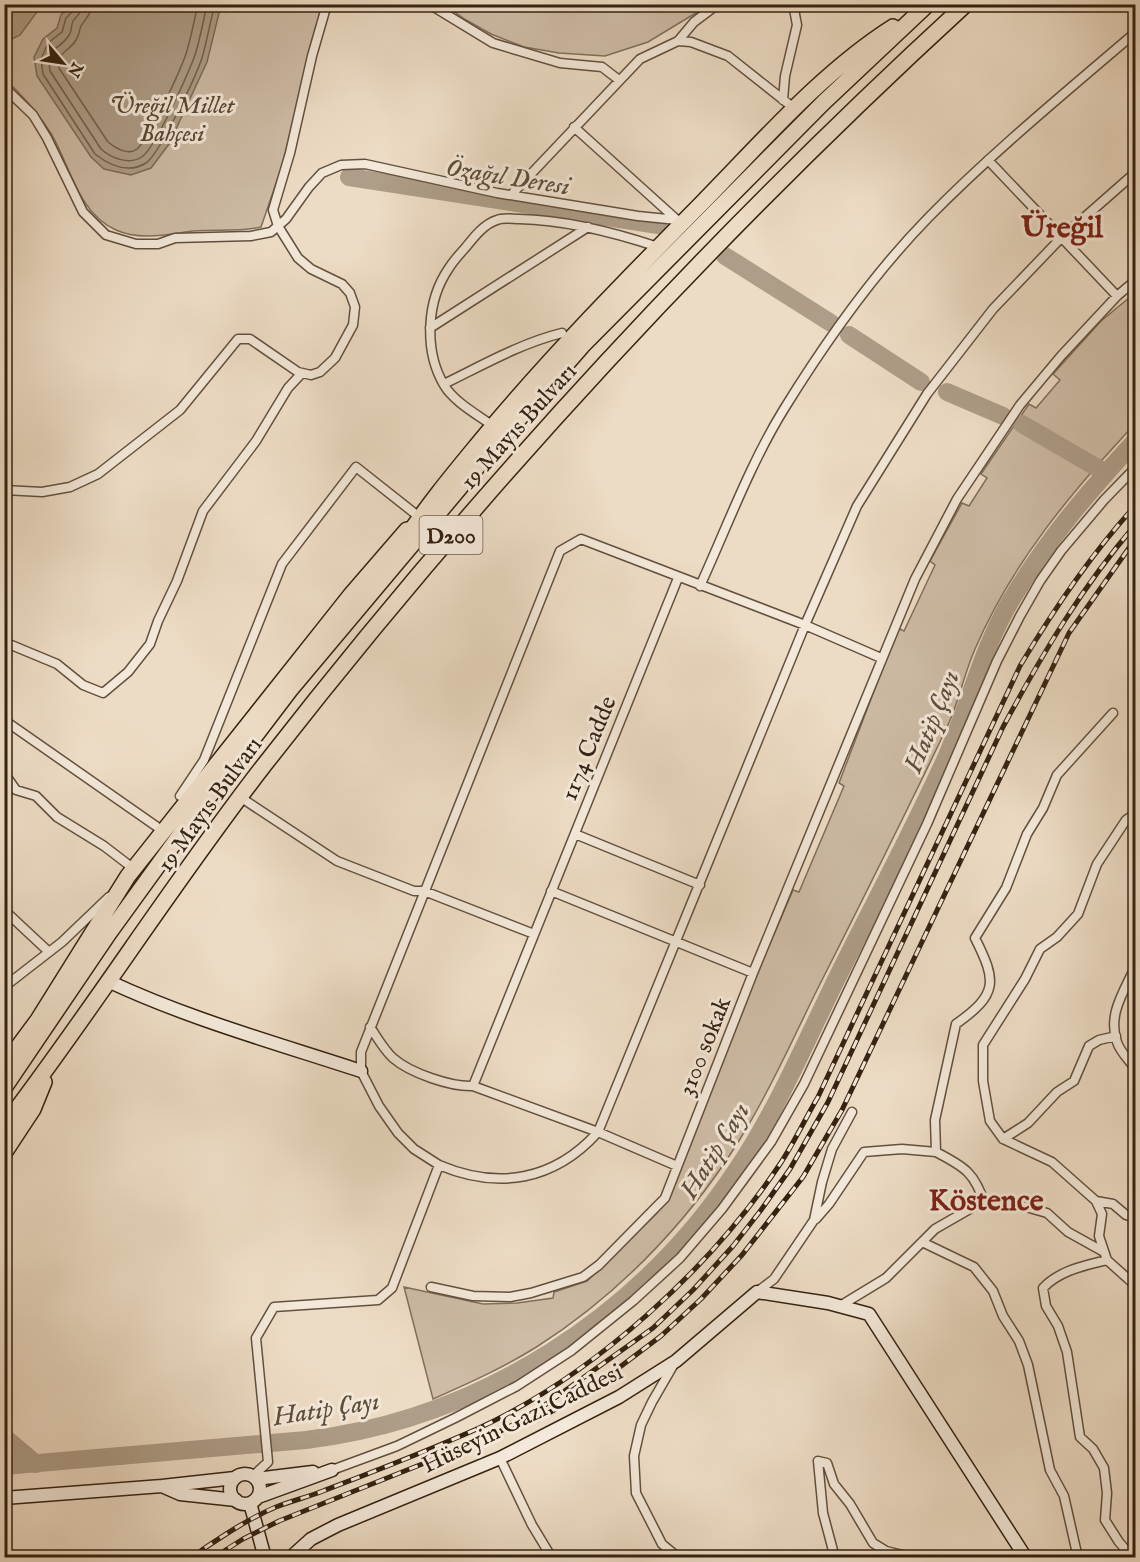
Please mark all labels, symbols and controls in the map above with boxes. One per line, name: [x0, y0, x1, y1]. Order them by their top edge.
north arrow: [33, 33, 93, 93]
text: N: [62, 58, 87, 80]
park label: Üreğil Millet Bahçesi: [109, 91, 236, 150]
water label: Özağıl Deresi: [443, 151, 574, 205]
district label: Üreğil: [1021, 209, 1104, 248]
street label: 19 Mayıs Bulvarı: [454, 357, 584, 497]
road number: D200: [420, 516, 482, 554]
water label: Hatip Çayı: [897, 666, 968, 778]
street label: 1174 Cadde: [554, 692, 624, 805]
street label: 19 Mayıs Bulvarı: [151, 731, 270, 879]
street label: 3100 sokak: [672, 992, 739, 1101]
water label: Hatip Çayı: [672, 1097, 758, 1206]
district label: Köstence: [929, 1183, 1044, 1221]
street label: Hüseyin Gazi Caddesi: [417, 1357, 628, 1481]
water label: Hatip Çayı: [270, 1385, 382, 1434]

